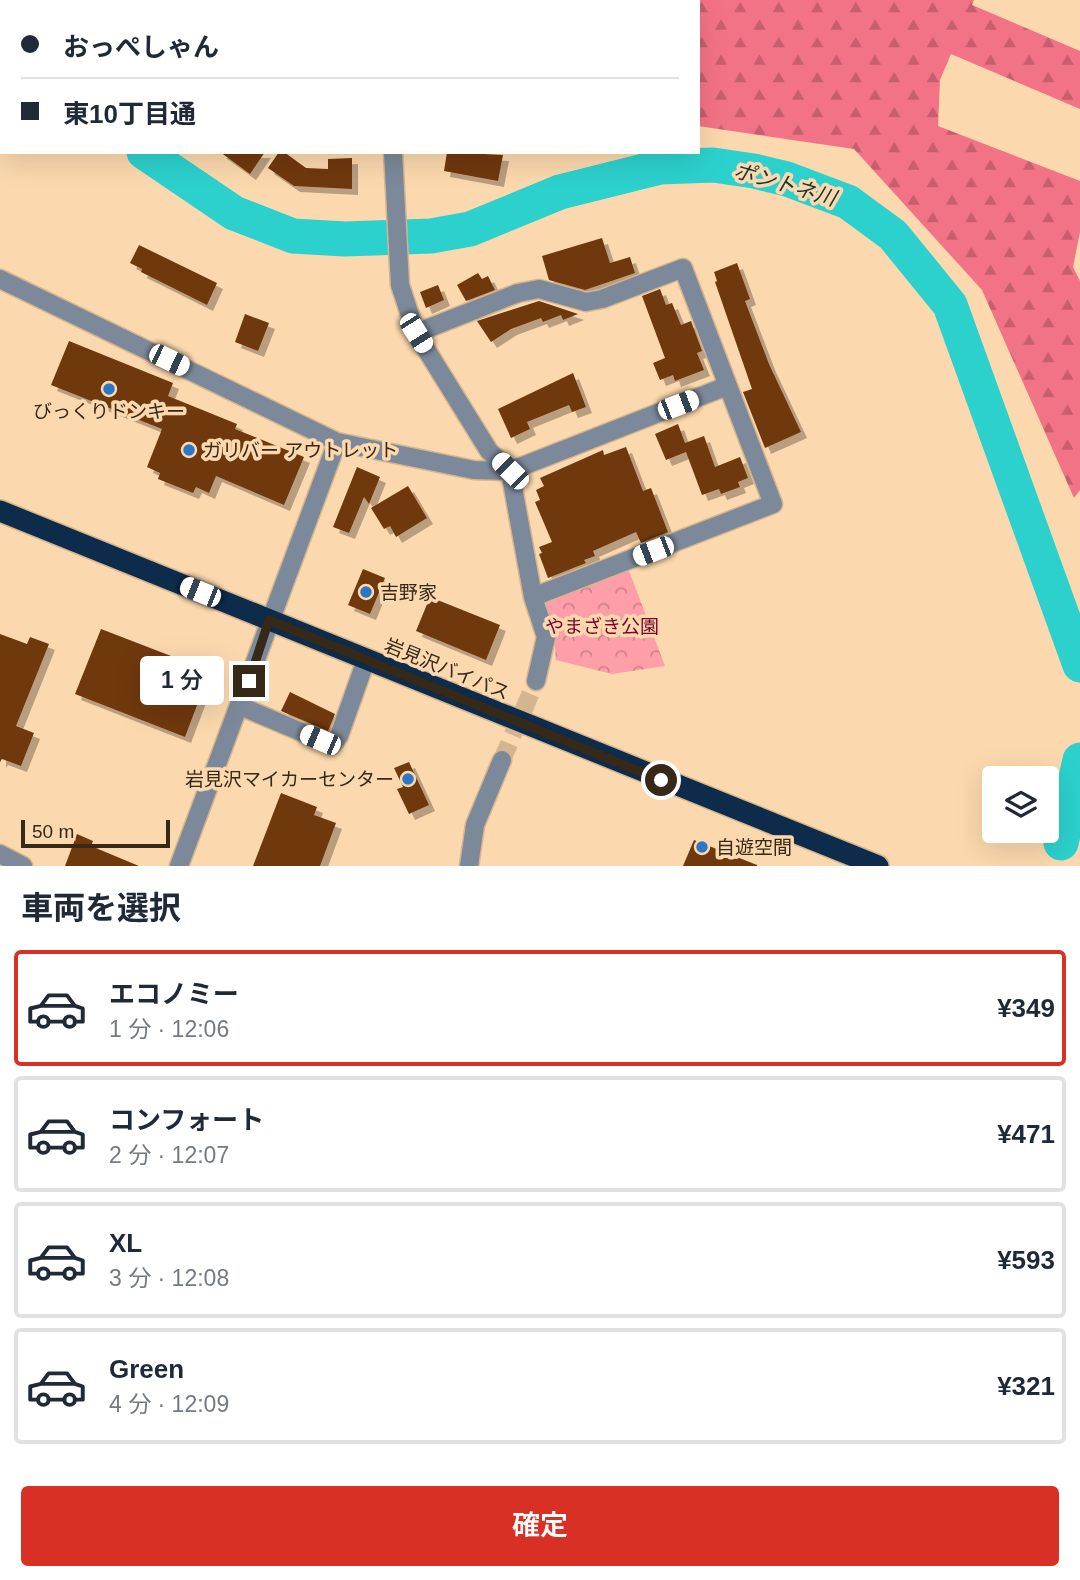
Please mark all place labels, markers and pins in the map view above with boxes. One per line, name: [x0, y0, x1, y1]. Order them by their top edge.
marker: びっくりドンキー: [101, 381, 117, 397]
place label: びっくりドンキー: [33, 401, 185, 422]
place label: ガリバー アウトレット: [203, 440, 398, 461]
marker: ガリバー アウトレット: [181, 442, 197, 458]
place label: 吉野家: [380, 582, 437, 603]
marker: 吉野家: [358, 584, 374, 600]
place label: 岩見沢マイカーセンター: [185, 769, 394, 790]
marker: 岩見沢マイカーセンター: [400, 771, 416, 787]
place label: 自遊空間: [716, 837, 792, 858]
marker: 自遊空間: [694, 839, 710, 855]

